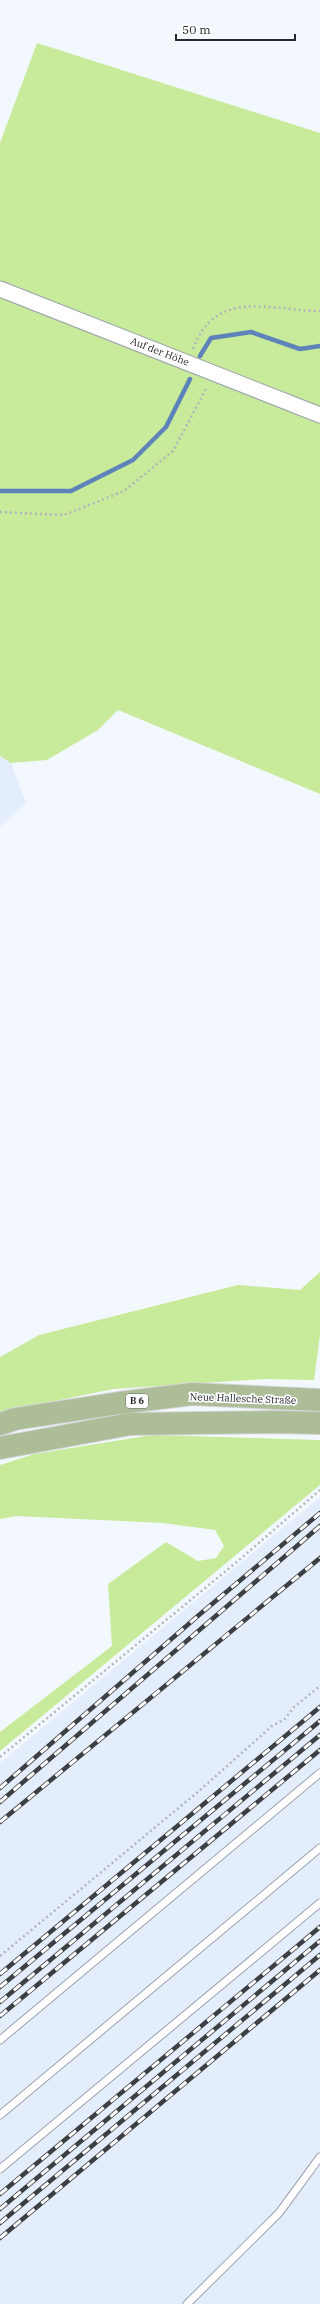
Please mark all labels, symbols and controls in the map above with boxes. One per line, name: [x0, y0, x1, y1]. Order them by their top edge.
scale bar: [176, 16, 295, 42]
text: 50 m: [182, 22, 211, 37]
street label: Auf der Höhe: [129, 334, 191, 369]
street label: Neue Hallesche Straße: [189, 1390, 297, 1407]
road number: B 6: [126, 1394, 148, 1408]

